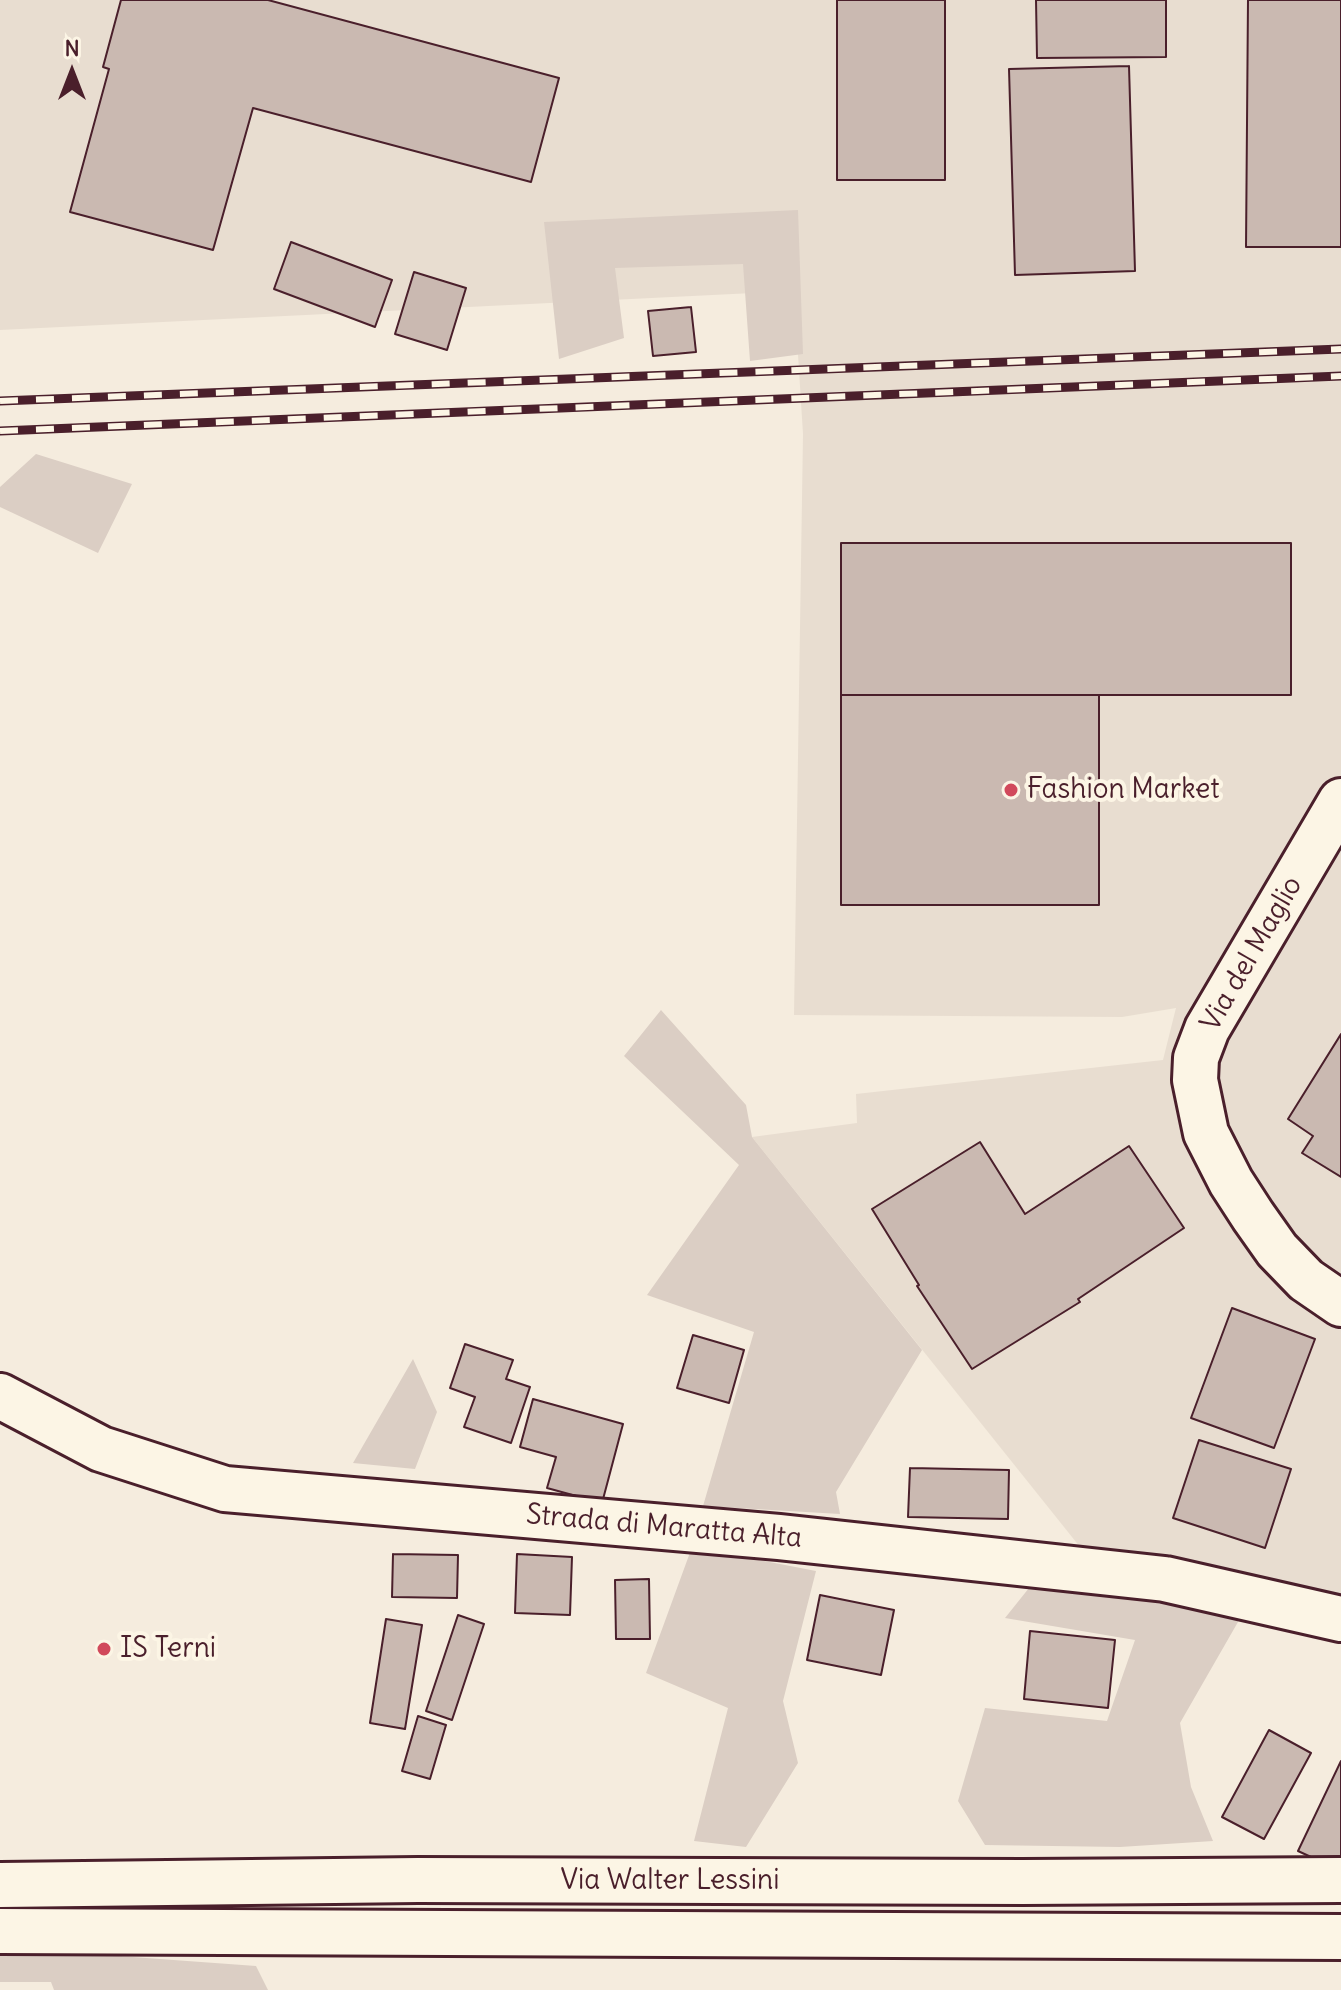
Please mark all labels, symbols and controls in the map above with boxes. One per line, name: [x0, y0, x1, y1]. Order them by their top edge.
north arrow: [32, 32, 112, 112]
text: N: [64, 34, 80, 62]
place label: Fashion Market: [1027, 773, 1220, 807]
marker: Fashion Market: [1002, 781, 1020, 799]
street label: Via del Maglio: [1194, 871, 1310, 1037]
street label: Strada di Maratta Alta: [525, 1498, 803, 1556]
place label: IS Terni: [120, 1632, 216, 1666]
marker: IS Terni: [95, 1640, 113, 1658]
street label: Via Walter Lessini: [560, 1864, 780, 1898]

